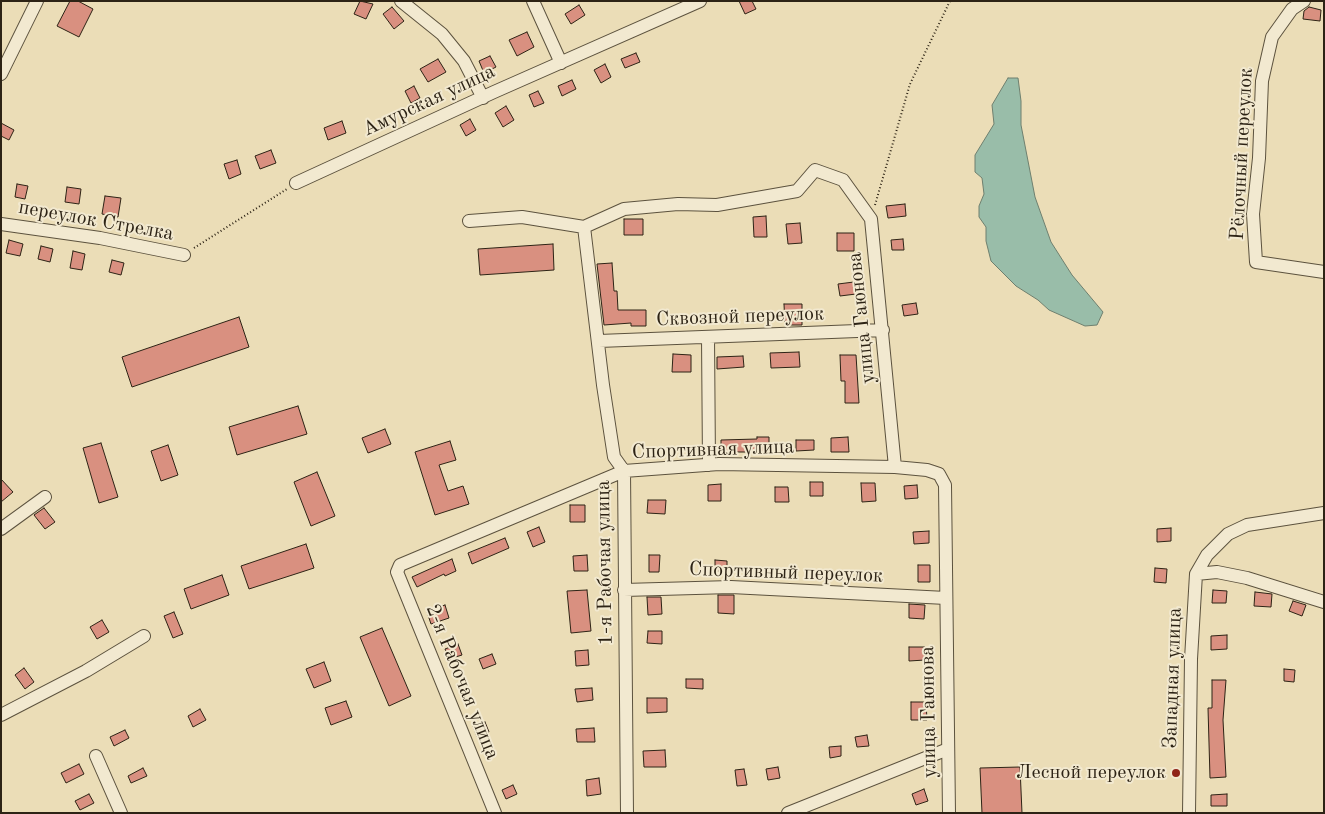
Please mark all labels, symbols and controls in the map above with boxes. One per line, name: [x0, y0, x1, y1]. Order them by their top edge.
street label: Амурская улица: [359, 60, 499, 142]
street label: Рёлочный переулок: [1226, 67, 1258, 241]
street label: переулок Стрелка: [16, 196, 176, 246]
street label: улица Гаюнова: [843, 251, 881, 385]
street label: Сквозной переулок: [656, 302, 824, 332]
street label: Спортивная улица: [631, 435, 795, 465]
street label: 1-я Рабочая улица: [592, 480, 618, 646]
street label: Спортивный переулок: [689, 558, 883, 588]
street label: 2-я Рабочая улица: [420, 601, 504, 763]
street label: Западная улица: [1159, 607, 1187, 749]
street label: улица Гаюнова: [916, 646, 942, 778]
place label: Лесной переулок: [1016, 761, 1166, 785]
marker: Лесной переулок: [1170, 767, 1182, 779]

